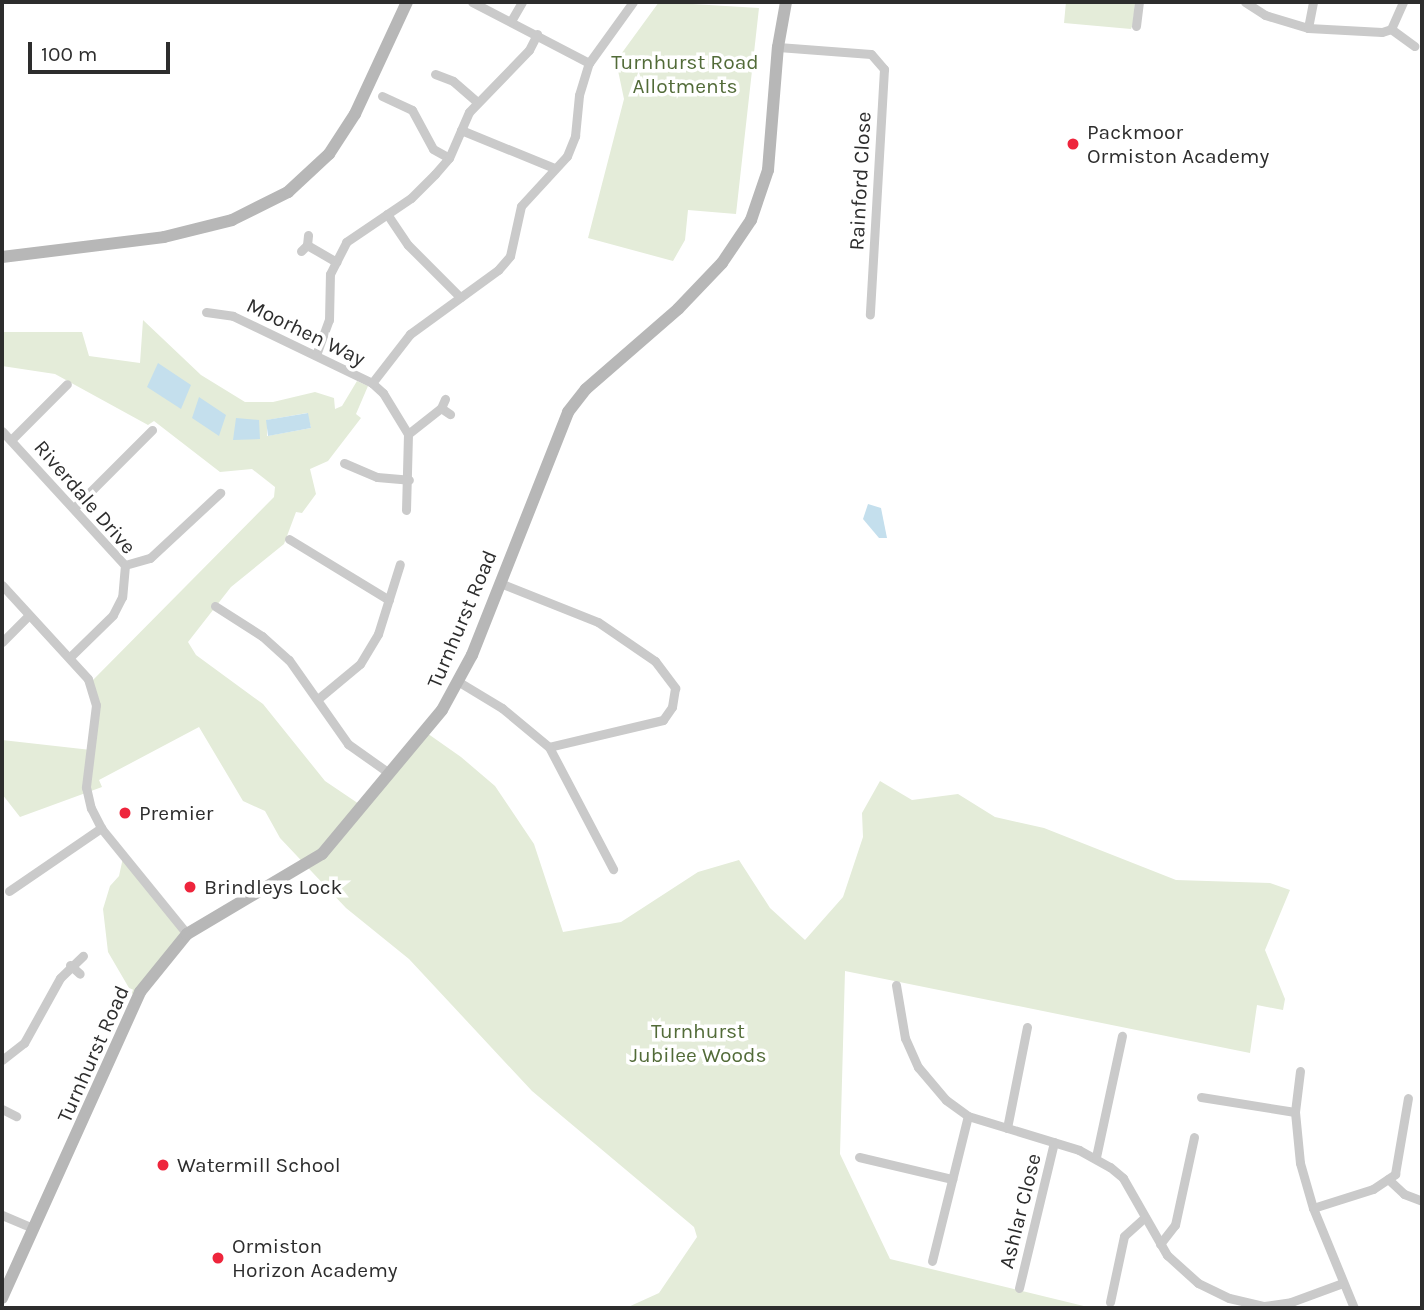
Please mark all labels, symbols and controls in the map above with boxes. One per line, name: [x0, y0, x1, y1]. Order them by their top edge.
scale bar: [32, 28, 173, 72]
text: 100 m: [41, 42, 98, 66]
park label: Turnhurst Road Allotments: [611, 49, 759, 99]
street label: Rainford Close: [844, 111, 876, 251]
place label: Packmoor Ormiston Academy: [1087, 119, 1269, 169]
marker: Packmoor Ormiston Academy: [1065, 136, 1081, 152]
street label: Moorhen Way: [243, 292, 369, 372]
street label: Riverdale Drive: [29, 435, 141, 559]
street label: Turnhurst Road: [422, 546, 502, 692]
place label: Premier: [139, 800, 213, 826]
marker: Premier: [117, 805, 133, 821]
place label: Brindleys Lock: [204, 874, 342, 900]
marker: Brindleys Lock: [182, 879, 198, 895]
street label: Turnhurst Road: [52, 982, 134, 1126]
park label: Turnhurst Jubilee Woods: [630, 1018, 766, 1068]
street label: Ashlar Close: [994, 1151, 1046, 1271]
place label: Watermill School: [177, 1152, 341, 1178]
marker: Watermill School: [155, 1157, 171, 1173]
place label: Ormiston Horizon Academy: [232, 1233, 398, 1283]
marker: Ormiston Horizon Academy: [210, 1250, 226, 1266]

